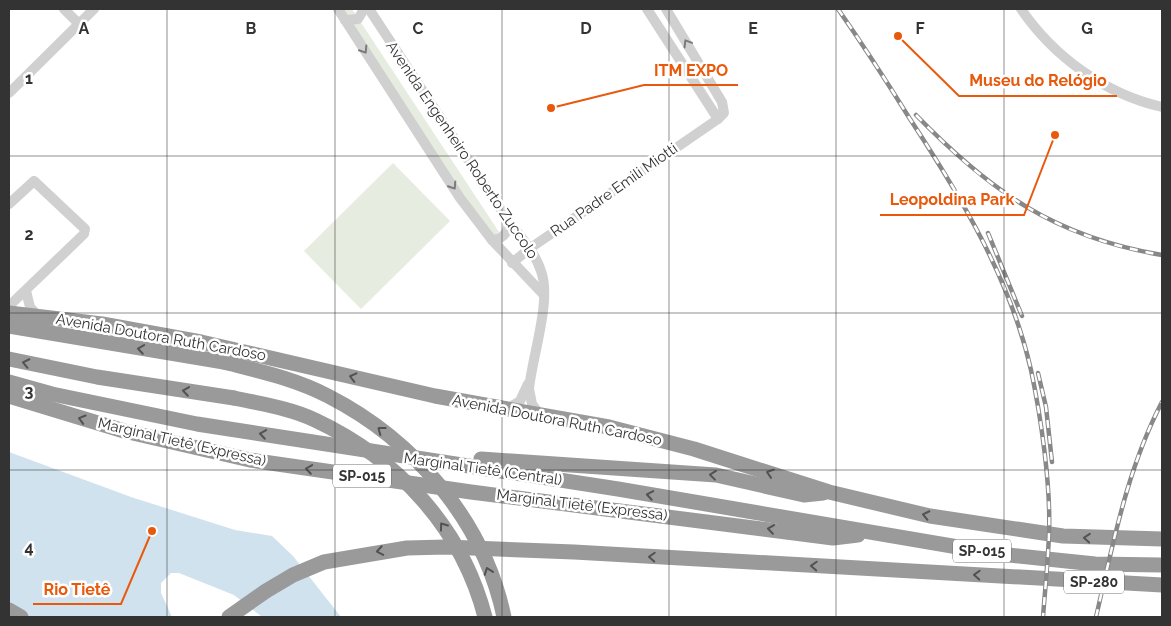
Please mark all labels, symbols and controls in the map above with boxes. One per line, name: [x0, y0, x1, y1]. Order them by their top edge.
text: A: [79, 19, 90, 38]
text: B: [246, 19, 257, 38]
text: C: [413, 19, 424, 38]
text: D: [580, 19, 592, 38]
text: E: [748, 19, 758, 38]
text: F: [915, 19, 925, 38]
text: G: [1081, 19, 1093, 38]
street label: Avenida Engenheiro Roberto Zuccolo: [382, 38, 542, 262]
one-way arrow: [683, 40, 693, 49]
one-way arrow: [358, 44, 367, 53]
callout: ITM EXPO: [644, 54, 738, 85]
text: ITM EXPO: [654, 61, 728, 80]
callout: Museu do Relógio: [959, 65, 1117, 96]
text: 1: [25, 69, 33, 88]
text: Museu do Relógio: [969, 71, 1107, 90]
street label: Rua Padre Emili Miotti: [547, 139, 681, 241]
one-way arrow: [446, 181, 456, 190]
callout: Leopoldina Park: [880, 184, 1024, 215]
text: Leopoldina Park: [890, 190, 1014, 209]
text: 2: [24, 225, 34, 244]
street label: Avenida Doutora Ruth Cardoso: [54, 310, 268, 364]
one-way arrow: [137, 344, 146, 354]
one-way arrow: [22, 358, 31, 369]
one-way arrow: [349, 372, 358, 383]
text: 3: [25, 382, 34, 401]
one-way arrow: [182, 386, 190, 397]
street label: Avenida Doutora Ruth Cardoso: [451, 391, 663, 449]
one-way arrow: [77, 414, 86, 425]
street label: Marginal Tietê (Expressa): [96, 414, 268, 470]
one-way arrow: [378, 427, 387, 435]
one-way arrow: [259, 429, 267, 440]
street label: Marginal Tietê (Central): [403, 449, 563, 489]
one-way arrow: [304, 464, 313, 474]
road number: SP-015: [333, 464, 391, 488]
one-way arrow: [766, 469, 774, 479]
one-way arrow: [709, 470, 717, 481]
street label: Marginal Tietê (Expressa): [496, 486, 668, 524]
one-way arrow: [646, 490, 655, 500]
one-way arrow: [922, 510, 931, 521]
one-way arrow: [440, 522, 450, 531]
one-way arrow: [766, 525, 775, 535]
one-way arrow: [1083, 532, 1091, 543]
text: 4: [24, 538, 34, 557]
road number: SP-015: [953, 540, 1011, 562]
one-way arrow: [375, 546, 384, 556]
one-way arrow: [648, 552, 656, 563]
one-way arrow: [810, 561, 818, 572]
one-way arrow: [484, 567, 494, 576]
one-way arrow: [972, 570, 980, 581]
road number: SP-280: [1064, 570, 1124, 594]
callout: Rio Tietê: [33, 573, 121, 604]
text: Rio Tietê: [44, 580, 111, 599]

